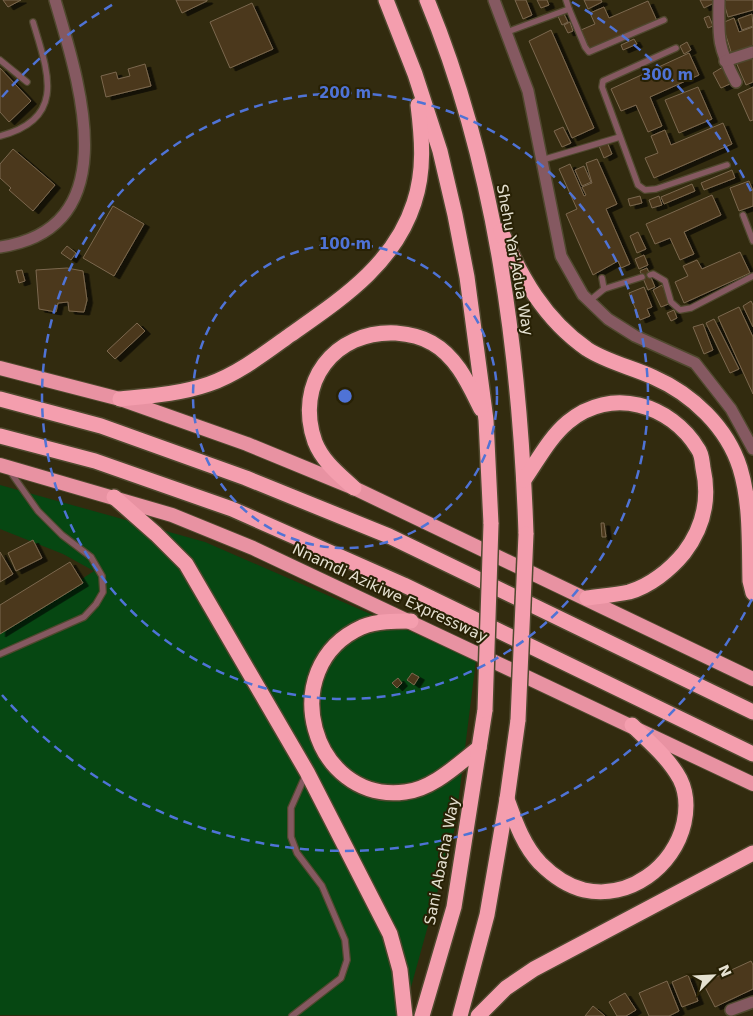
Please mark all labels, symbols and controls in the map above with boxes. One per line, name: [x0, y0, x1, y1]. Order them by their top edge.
text: 300 m: [641, 66, 693, 84]
text: 200 m: [319, 84, 371, 102]
street label: Shehu Yar'Adua Way: [493, 183, 537, 337]
text: 100 m: [319, 235, 371, 253]
centre of rings: [336, 387, 354, 405]
street label: Nnamdi Azikiwe Expressway: [290, 540, 491, 646]
street label: Sani Abacha Way: [421, 795, 463, 926]
north arrow: [688, 951, 738, 1001]
text: N: [715, 962, 735, 979]

